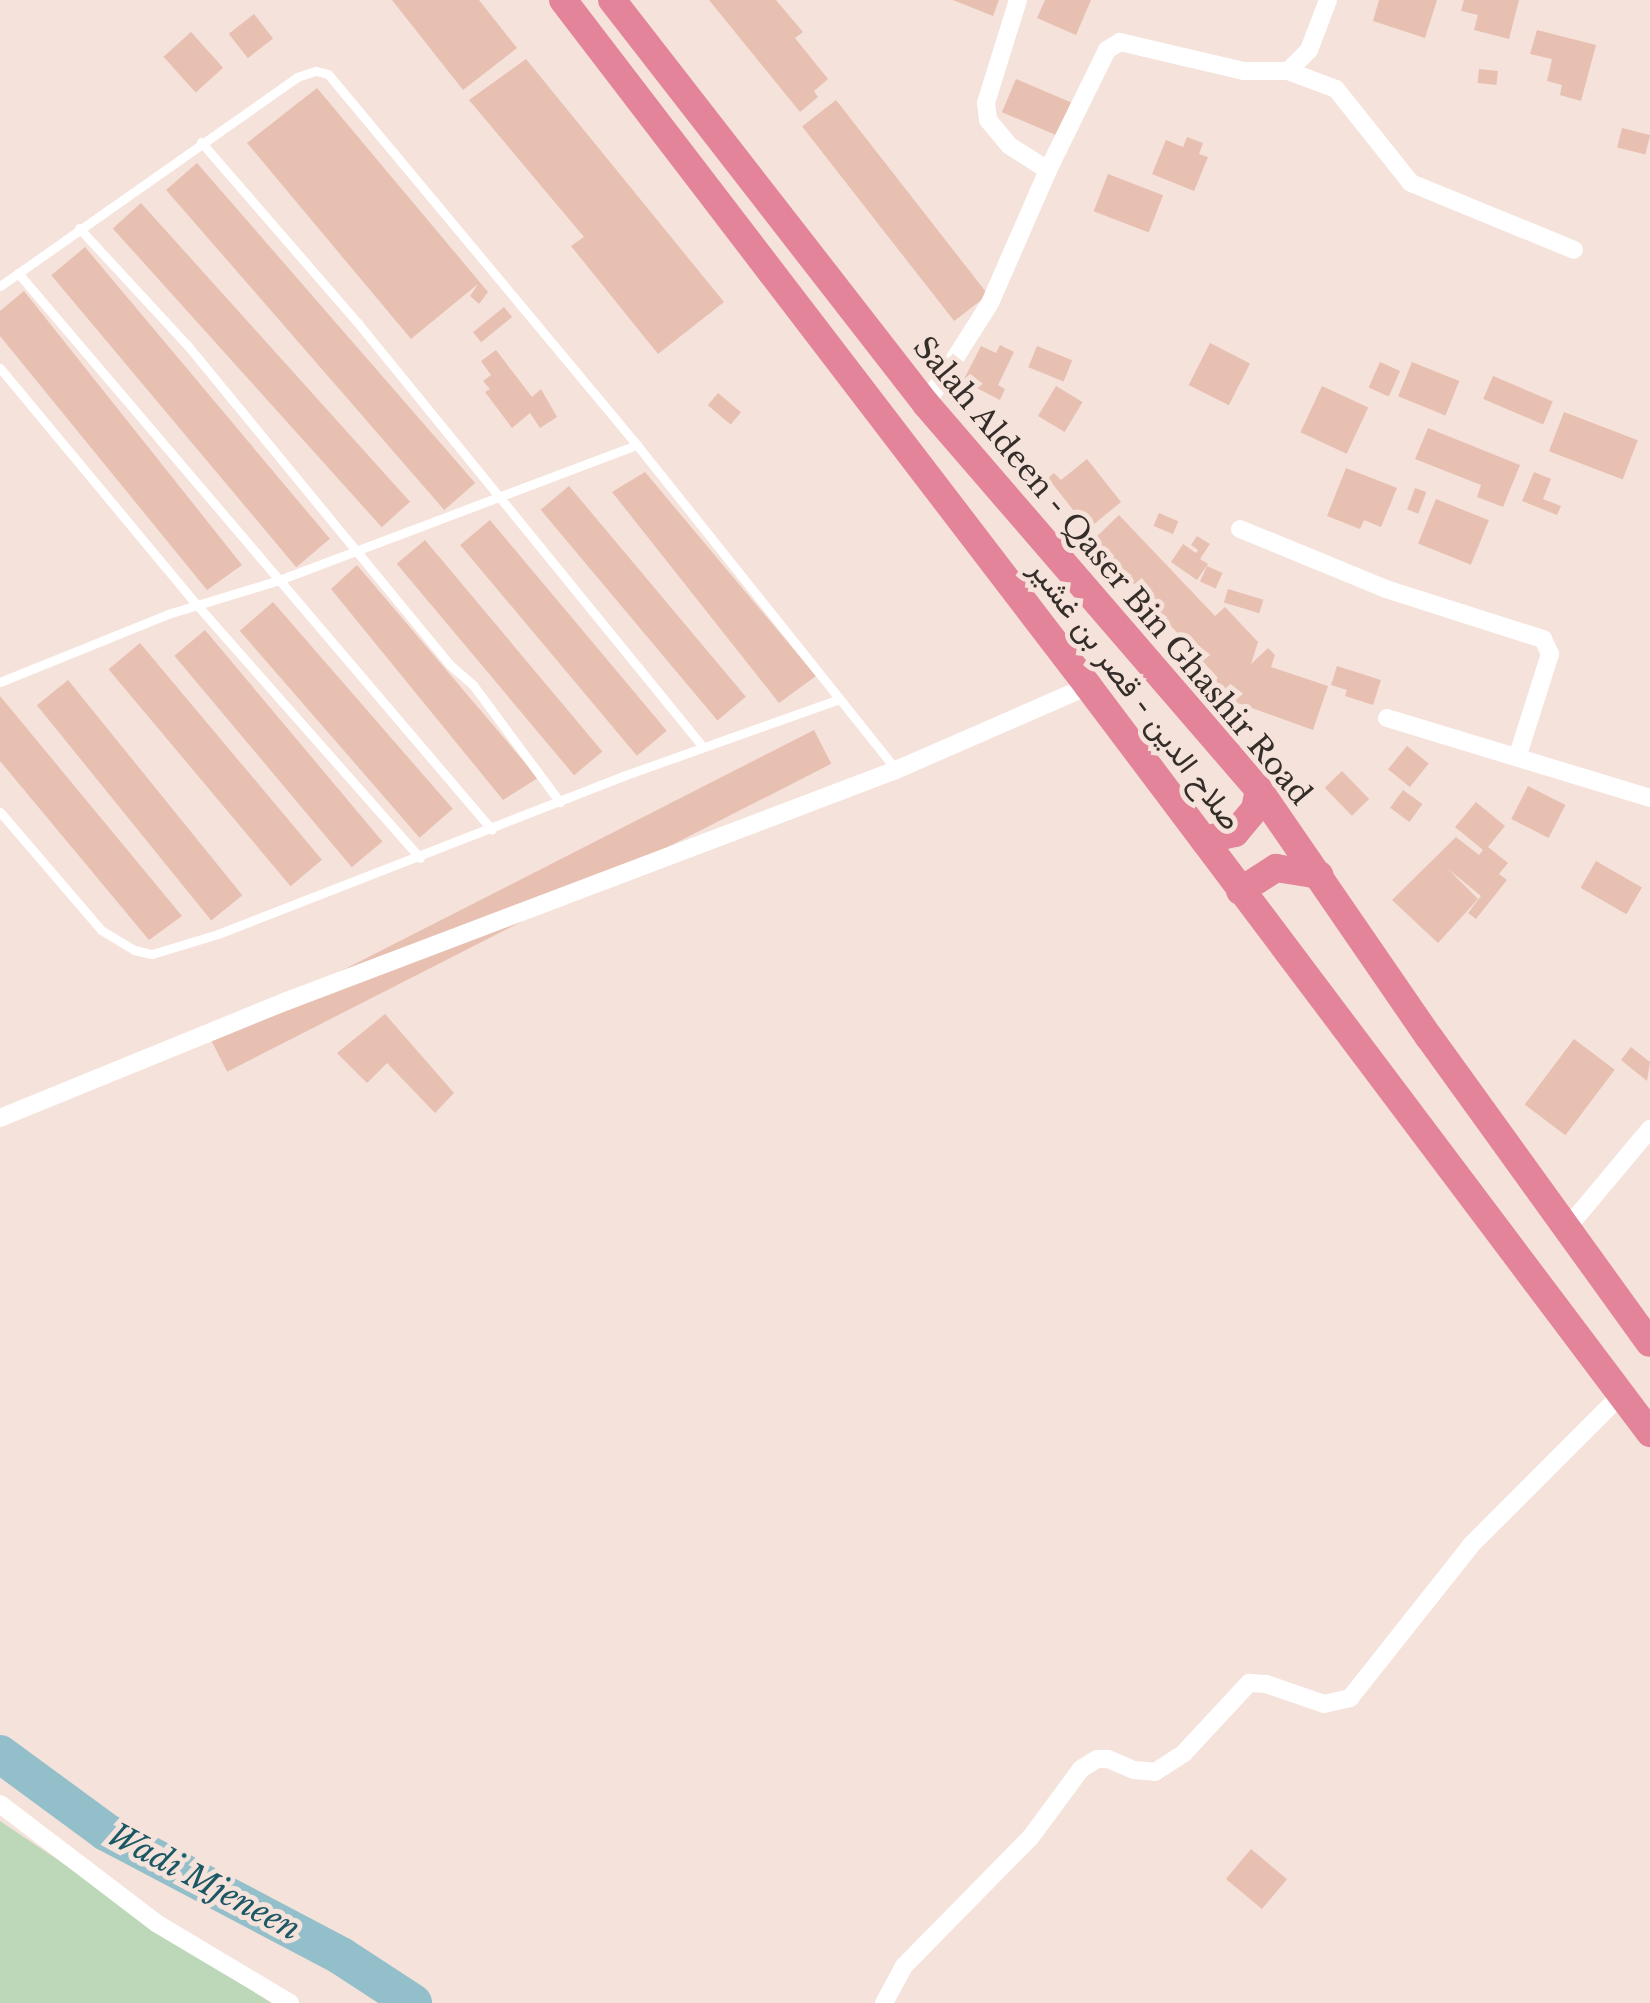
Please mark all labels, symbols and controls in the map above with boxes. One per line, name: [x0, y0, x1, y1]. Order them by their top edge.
street label: Salah Aldeen - Qaser Bin Ghashir Road: [905, 329, 1319, 813]
street label: صلاح الدين - قصر بن غشير: [1021, 552, 1249, 838]
water label: Wadi Mjeneen: [101, 1815, 307, 1949]

